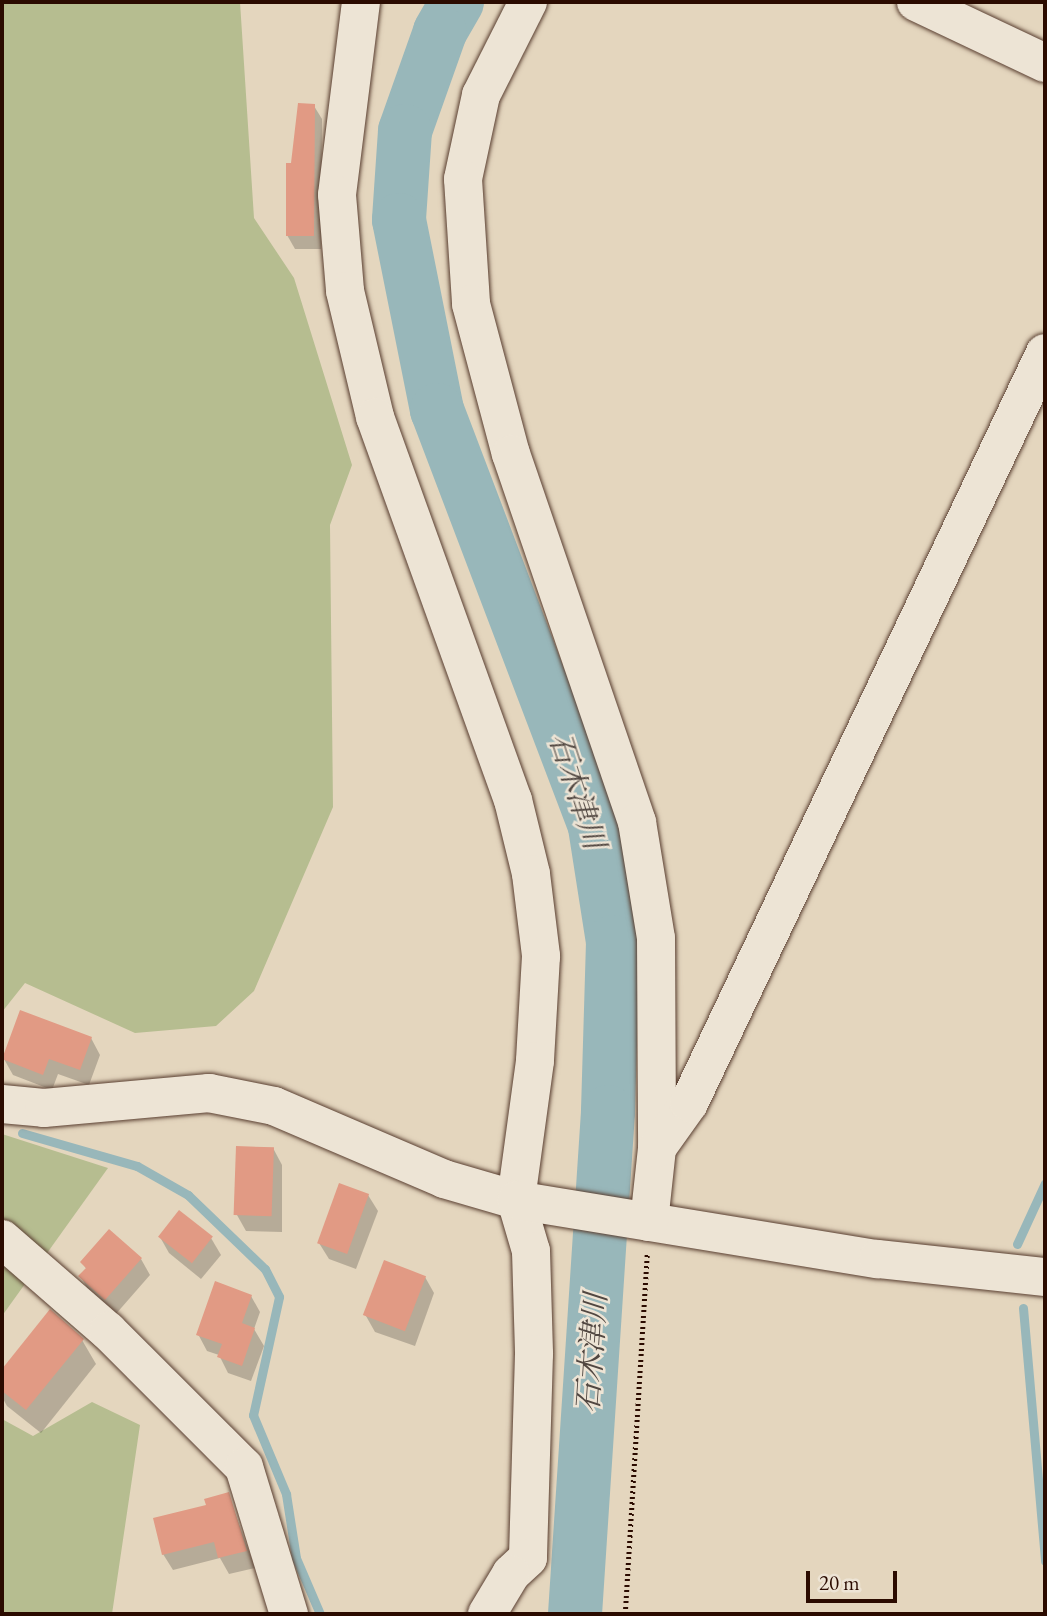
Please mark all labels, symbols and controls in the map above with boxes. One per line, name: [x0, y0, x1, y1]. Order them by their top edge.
water label: 石木津川: [541, 728, 613, 854]
water label: 石木津川: [570, 1292, 614, 1414]
scale bar: [809, 1556, 900, 1600]
text: 20 m: [819, 1569, 860, 1596]

